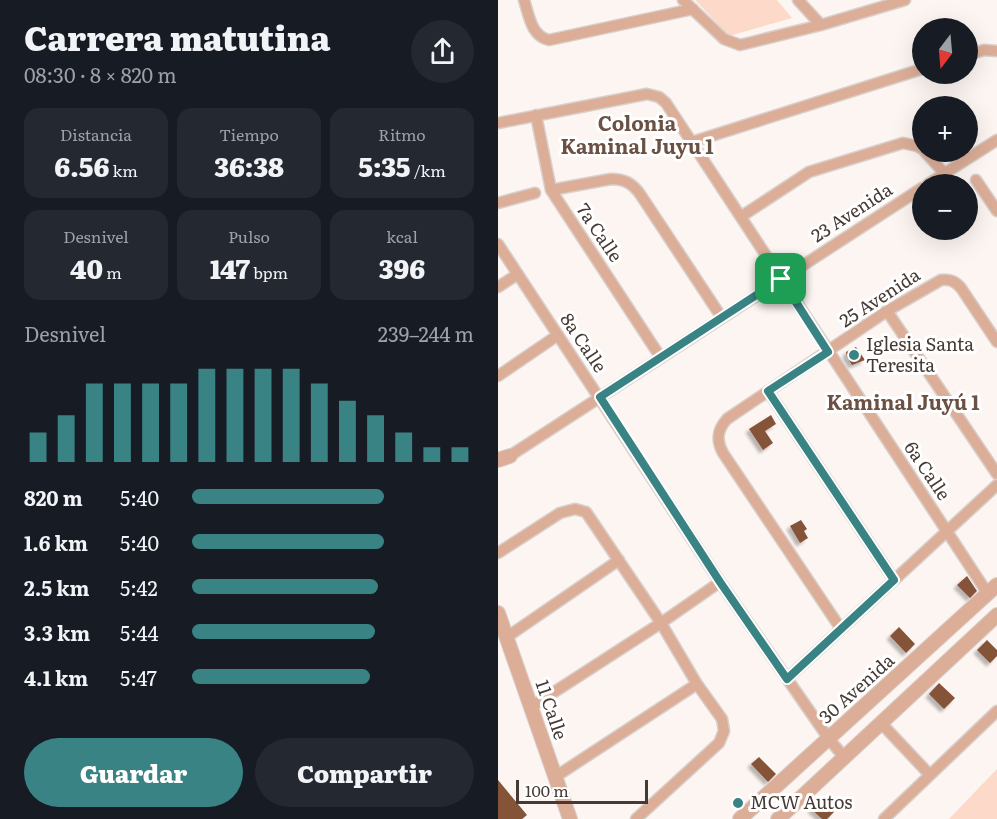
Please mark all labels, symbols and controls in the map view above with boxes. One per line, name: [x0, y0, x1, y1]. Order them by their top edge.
text: Carrera matutina: [24, 12, 330, 61]
north arrow: [912, 18, 978, 84]
map controls: [912, 18, 978, 240]
button: share: [411, 20, 474, 83]
text: 08:30 · 8 × 820 m: [24, 59, 177, 89]
button: +: [912, 96, 978, 162]
district label: Colonia Kaminal Juyu 1: [561, 107, 713, 160]
text: Distancia: [60, 122, 132, 146]
text: Tiempo: [219, 122, 279, 146]
text: Ritmo: [378, 122, 426, 146]
text: 6.56: [54, 146, 109, 185]
text: 36:38: [214, 146, 284, 185]
text: 5:35: [358, 146, 411, 185]
text: km: [109, 158, 138, 182]
text: /km: [411, 158, 446, 182]
button: −: [912, 174, 978, 240]
street label: 23 Avenida: [805, 175, 897, 248]
street label: 7a Calle: [571, 197, 630, 267]
text: Desnivel: [63, 224, 129, 248]
text: Pulso: [228, 224, 270, 248]
text: kcal: [386, 224, 418, 248]
text: 40: [70, 248, 103, 287]
text: 147: [210, 248, 250, 287]
text: 396: [379, 248, 425, 287]
pin: [755, 253, 806, 304]
text: m: [103, 260, 122, 284]
text: bpm: [250, 260, 288, 284]
street label: 25 Avenida: [833, 260, 925, 333]
icon: arrive: [764, 262, 797, 295]
street label: 8a Calle: [554, 307, 614, 377]
text: Desnivel: [24, 318, 106, 348]
text: 239–244 m: [378, 318, 474, 348]
place label: Iglesia Santa Teresita: [866, 330, 974, 378]
marker: Iglesia Santa Teresita: [847, 348, 861, 362]
district label: Kaminal Juyú 1: [827, 386, 979, 416]
street label: 6a Calle: [899, 435, 958, 505]
text: 820 m: [24, 482, 83, 512]
text: 5:40: [120, 482, 159, 512]
text: 1.6 km: [24, 527, 88, 557]
text: 5:40: [120, 527, 159, 557]
text: 2.5 km: [24, 572, 90, 602]
text: 5:42: [120, 572, 158, 602]
text: 3.3 km: [24, 617, 90, 647]
text: 5:44: [120, 617, 158, 647]
street label: 30 Avenida: [812, 646, 900, 729]
text: 4.1 km: [24, 662, 88, 692]
text: 5:47: [120, 662, 157, 692]
street label: 11 Calle: [530, 676, 575, 743]
button: Guardar: [24, 738, 243, 807]
button: Compartir: [255, 738, 474, 807]
scale bar: [516, 777, 648, 804]
text: 100 m: [525, 778, 569, 802]
place label: MCW Autos: [750, 788, 852, 815]
marker: MCW Autos: [731, 796, 745, 810]

